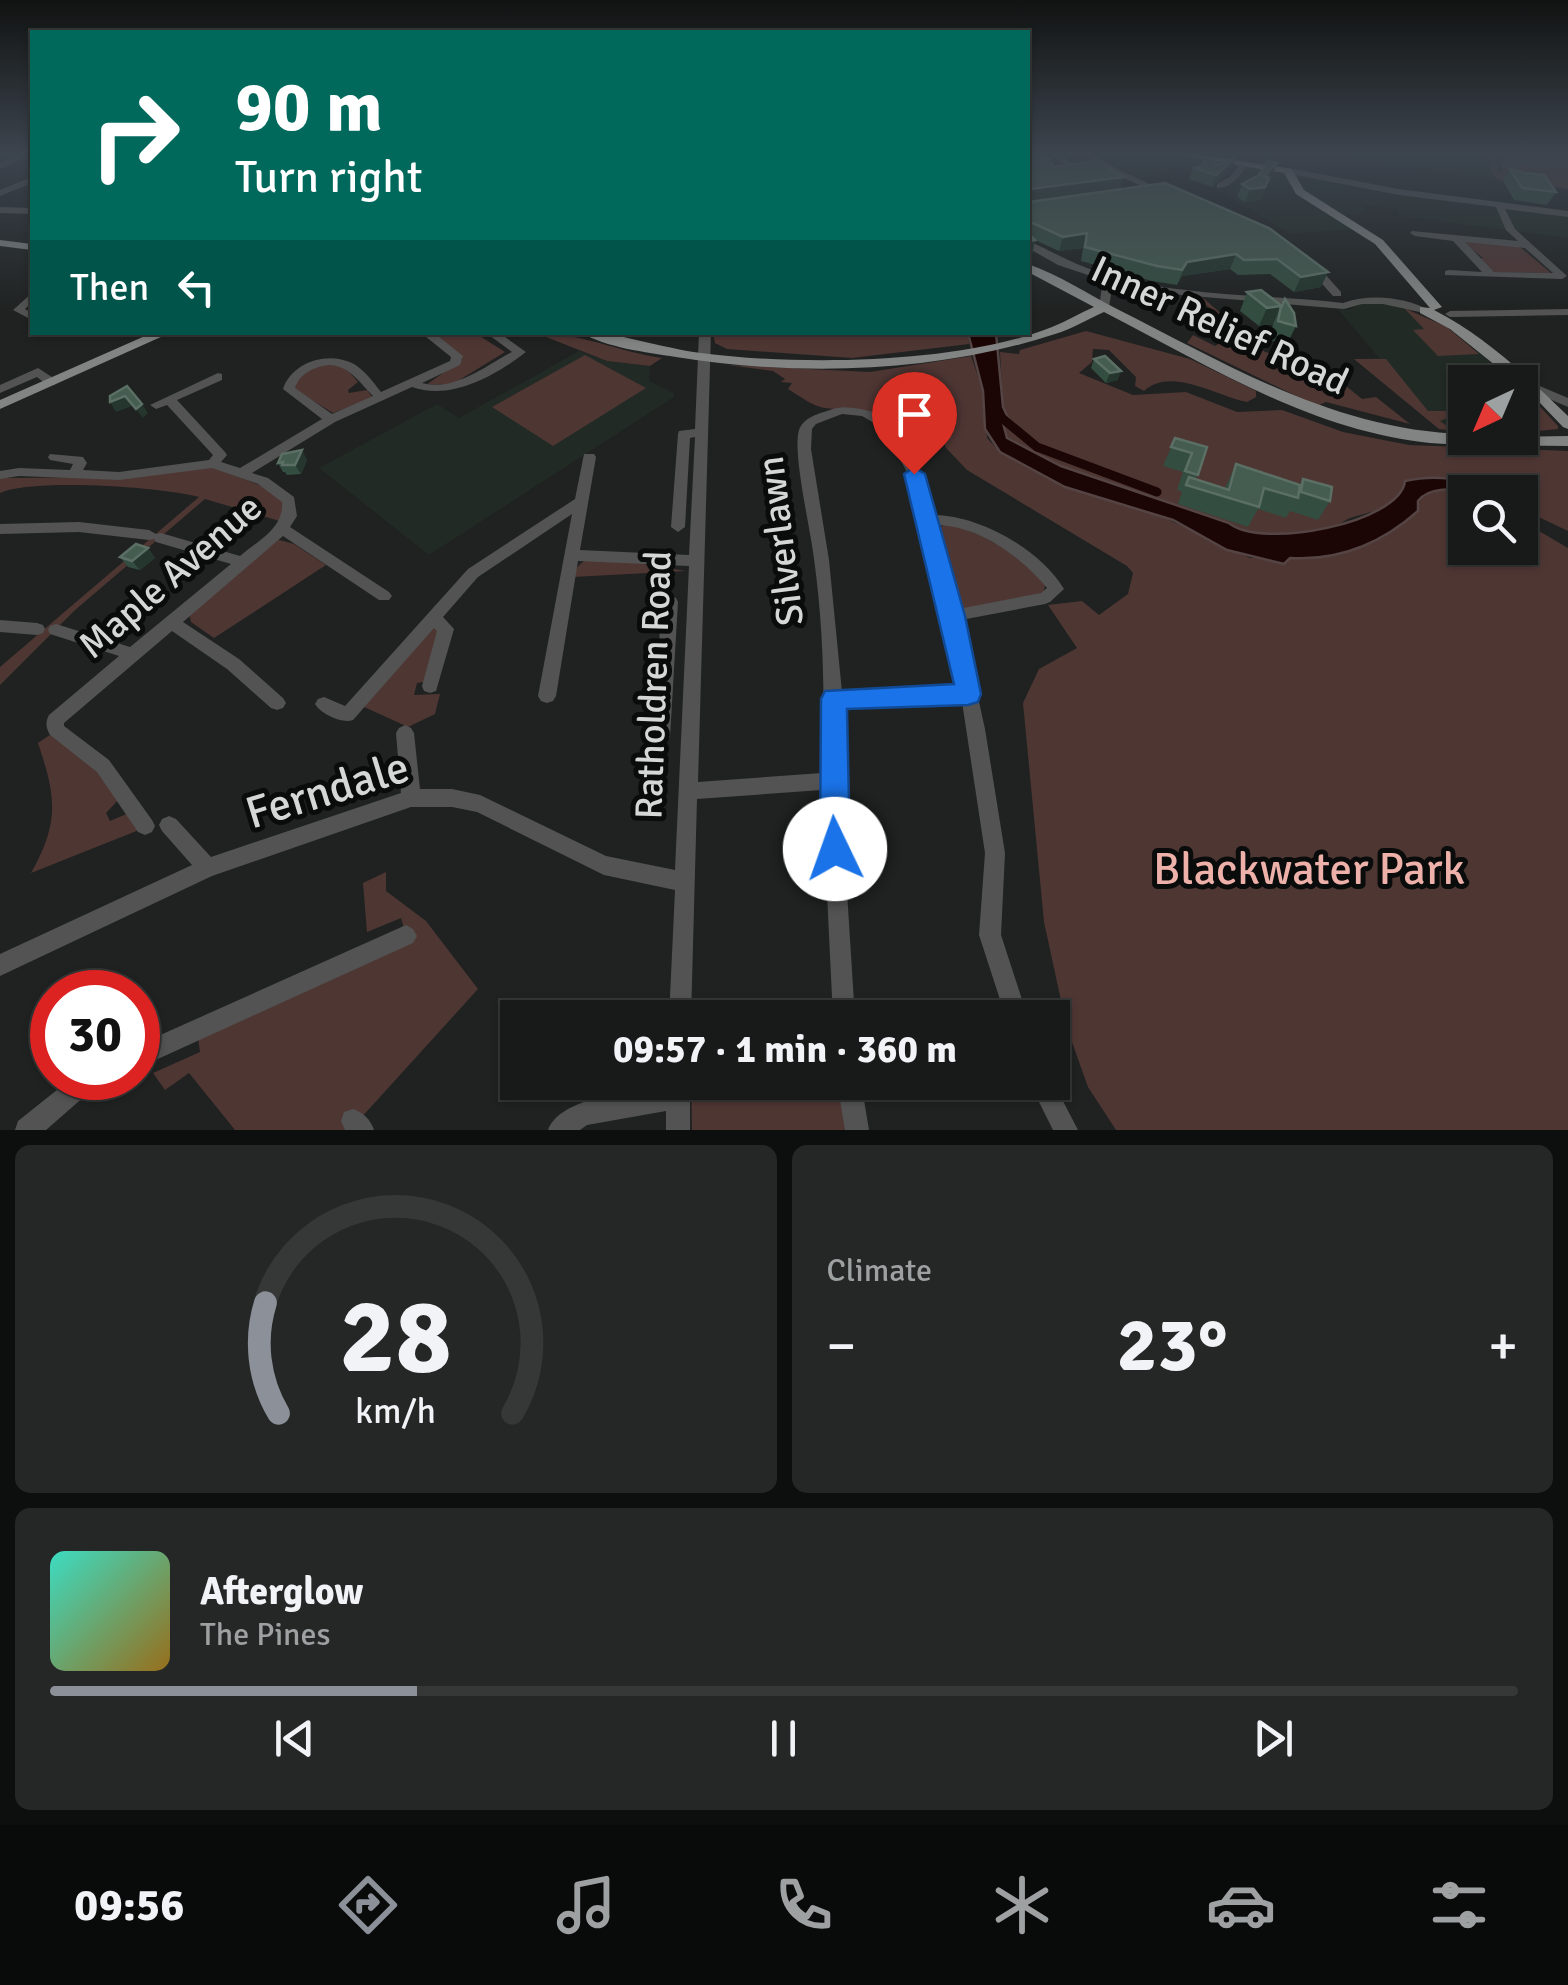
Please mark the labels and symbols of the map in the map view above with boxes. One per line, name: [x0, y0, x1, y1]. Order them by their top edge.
street label: Inner Relief Road: [1084, 245, 1356, 406]
north arrow: [1448, 365, 1538, 455]
pin: [872, 372, 957, 475]
street label: Silverlawn: [747, 454, 814, 628]
street label: Maple Avenue: [69, 484, 271, 669]
street label: Ratholdren Road: [625, 550, 682, 820]
street label: Ferndale: [239, 740, 416, 841]
position arrow: [783, 797, 887, 901]
park label: Blackwater Park: [1153, 842, 1465, 897]
speed limit sign: 30: [30, 970, 160, 1100]

